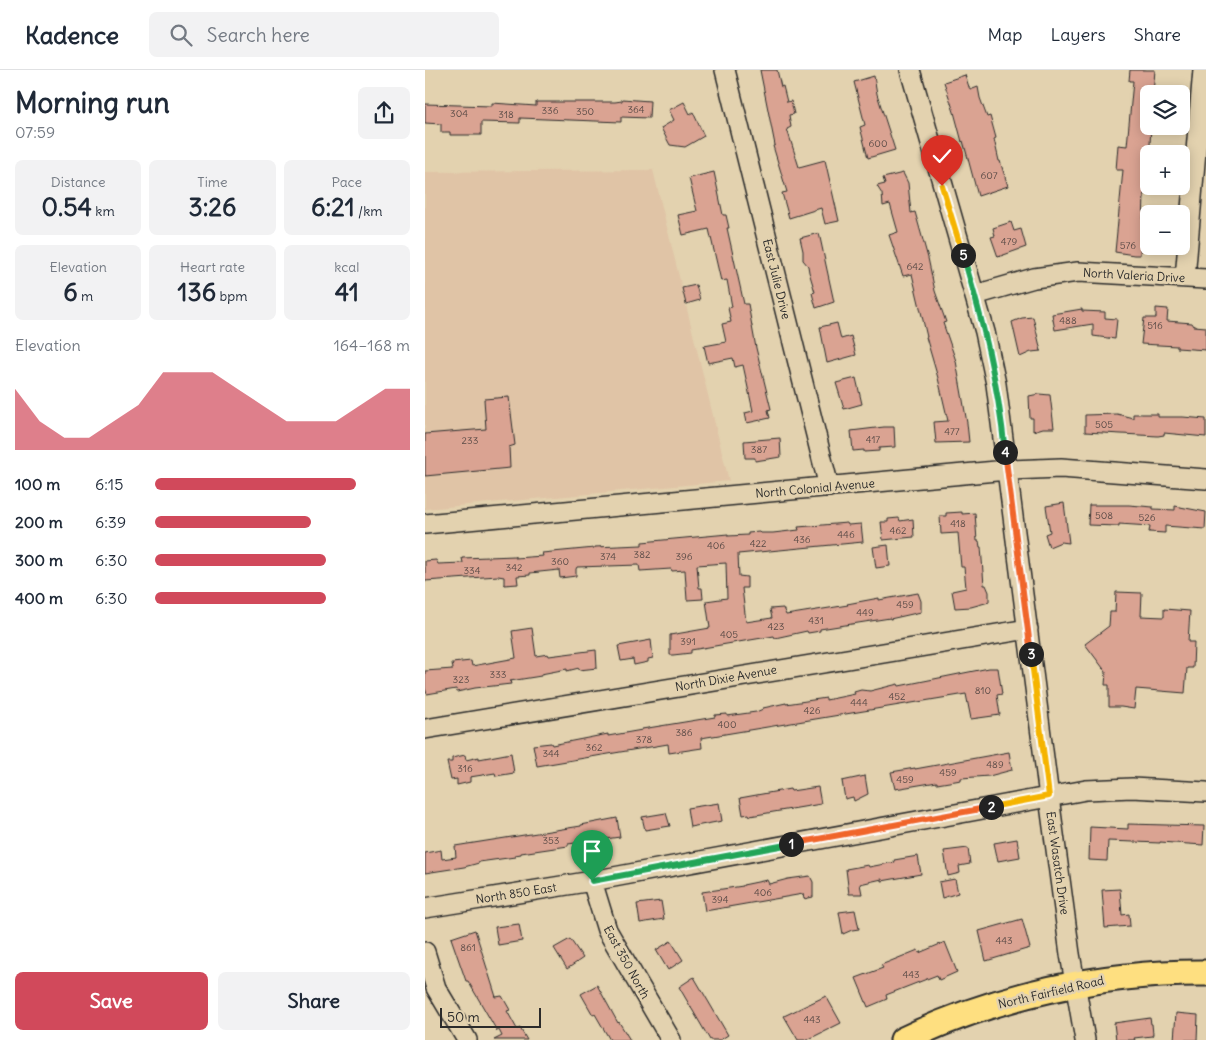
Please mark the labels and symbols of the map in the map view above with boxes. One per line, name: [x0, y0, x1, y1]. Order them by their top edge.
house number: 364: [627, 103, 645, 116]
house number: 336: [541, 104, 559, 117]
house number: 350: [576, 105, 594, 118]
house number: 304: [450, 107, 468, 120]
house number: 318: [498, 108, 514, 121]
pin: [921, 135, 963, 186]
house number: 600: [869, 137, 887, 150]
house number: 607: [980, 169, 998, 182]
house number: 479: [1001, 235, 1017, 248]
street label: East Julie Drive: [760, 237, 794, 321]
house number: 576: [1120, 239, 1136, 252]
pin: 5: [951, 242, 975, 268]
house number: 642: [906, 260, 924, 273]
street label: North Valeria Drive: [1083, 265, 1185, 285]
house number: 488: [1059, 314, 1077, 327]
house number: 516: [1147, 319, 1163, 332]
house number: 505: [1095, 418, 1113, 431]
house number: 477: [944, 425, 960, 438]
house number: 417: [866, 433, 880, 446]
house number: 233: [462, 434, 479, 447]
pin: 4: [993, 440, 1017, 464]
house number: 387: [751, 443, 767, 456]
street label: North Colonial Avenue: [755, 475, 875, 501]
house number: 508: [1095, 509, 1113, 522]
house number: 526: [1139, 511, 1156, 524]
house number: 418: [950, 517, 966, 530]
house number: 462: [889, 524, 907, 537]
house number: 446: [837, 528, 855, 541]
house number: 436: [793, 533, 811, 546]
house number: 422: [750, 537, 767, 550]
house number: 406: [707, 539, 725, 552]
house number: 382: [634, 548, 651, 561]
house number: 374: [600, 550, 616, 563]
house number: 396: [675, 550, 693, 563]
house number: 360: [551, 555, 569, 568]
house number: 342: [506, 561, 523, 574]
house number: 334: [463, 564, 481, 577]
house number: 459: [896, 598, 914, 611]
house number: 449: [856, 606, 874, 619]
house number: 431: [808, 614, 824, 627]
house number: 423: [768, 620, 785, 633]
house number: 405: [720, 628, 738, 641]
house number: 391: [680, 635, 696, 648]
pin: 3: [1019, 642, 1043, 666]
street label: North Dixie Avenue: [674, 662, 778, 694]
house number: 333: [489, 668, 507, 681]
house number: 323: [453, 673, 470, 686]
house number: 810: [975, 684, 991, 697]
house number: 452: [888, 690, 906, 703]
house number: 444: [850, 696, 868, 709]
house number: 426: [803, 704, 821, 717]
house number: 400: [718, 718, 736, 731]
house number: 386: [675, 726, 693, 739]
house number: 378: [636, 733, 652, 746]
house number: 362: [586, 741, 603, 754]
house number: 344: [542, 747, 560, 760]
house number: 489: [986, 758, 1004, 771]
house number: 316: [457, 762, 473, 775]
house number: 459: [939, 766, 957, 779]
house number: 459: [896, 773, 914, 786]
pin: 2: [979, 794, 1003, 820]
street label: East Wasatch Drive: [1043, 810, 1073, 916]
pin: [571, 830, 613, 881]
pin: 1: [779, 832, 803, 856]
house number: 353: [542, 834, 560, 847]
street label: North 850 East: [475, 879, 557, 907]
house number: 406: [754, 886, 772, 899]
house number: 394: [711, 893, 729, 906]
street label: East 350 North: [601, 923, 653, 1001]
house number: 443: [995, 934, 1013, 947]
house number: 861: [460, 941, 476, 954]
house number: 443: [902, 968, 920, 981]
street label: North Fairfield Road: [997, 973, 1105, 1011]
scale bar: [440, 1005, 541, 1028]
house number: 443: [803, 1013, 821, 1026]

